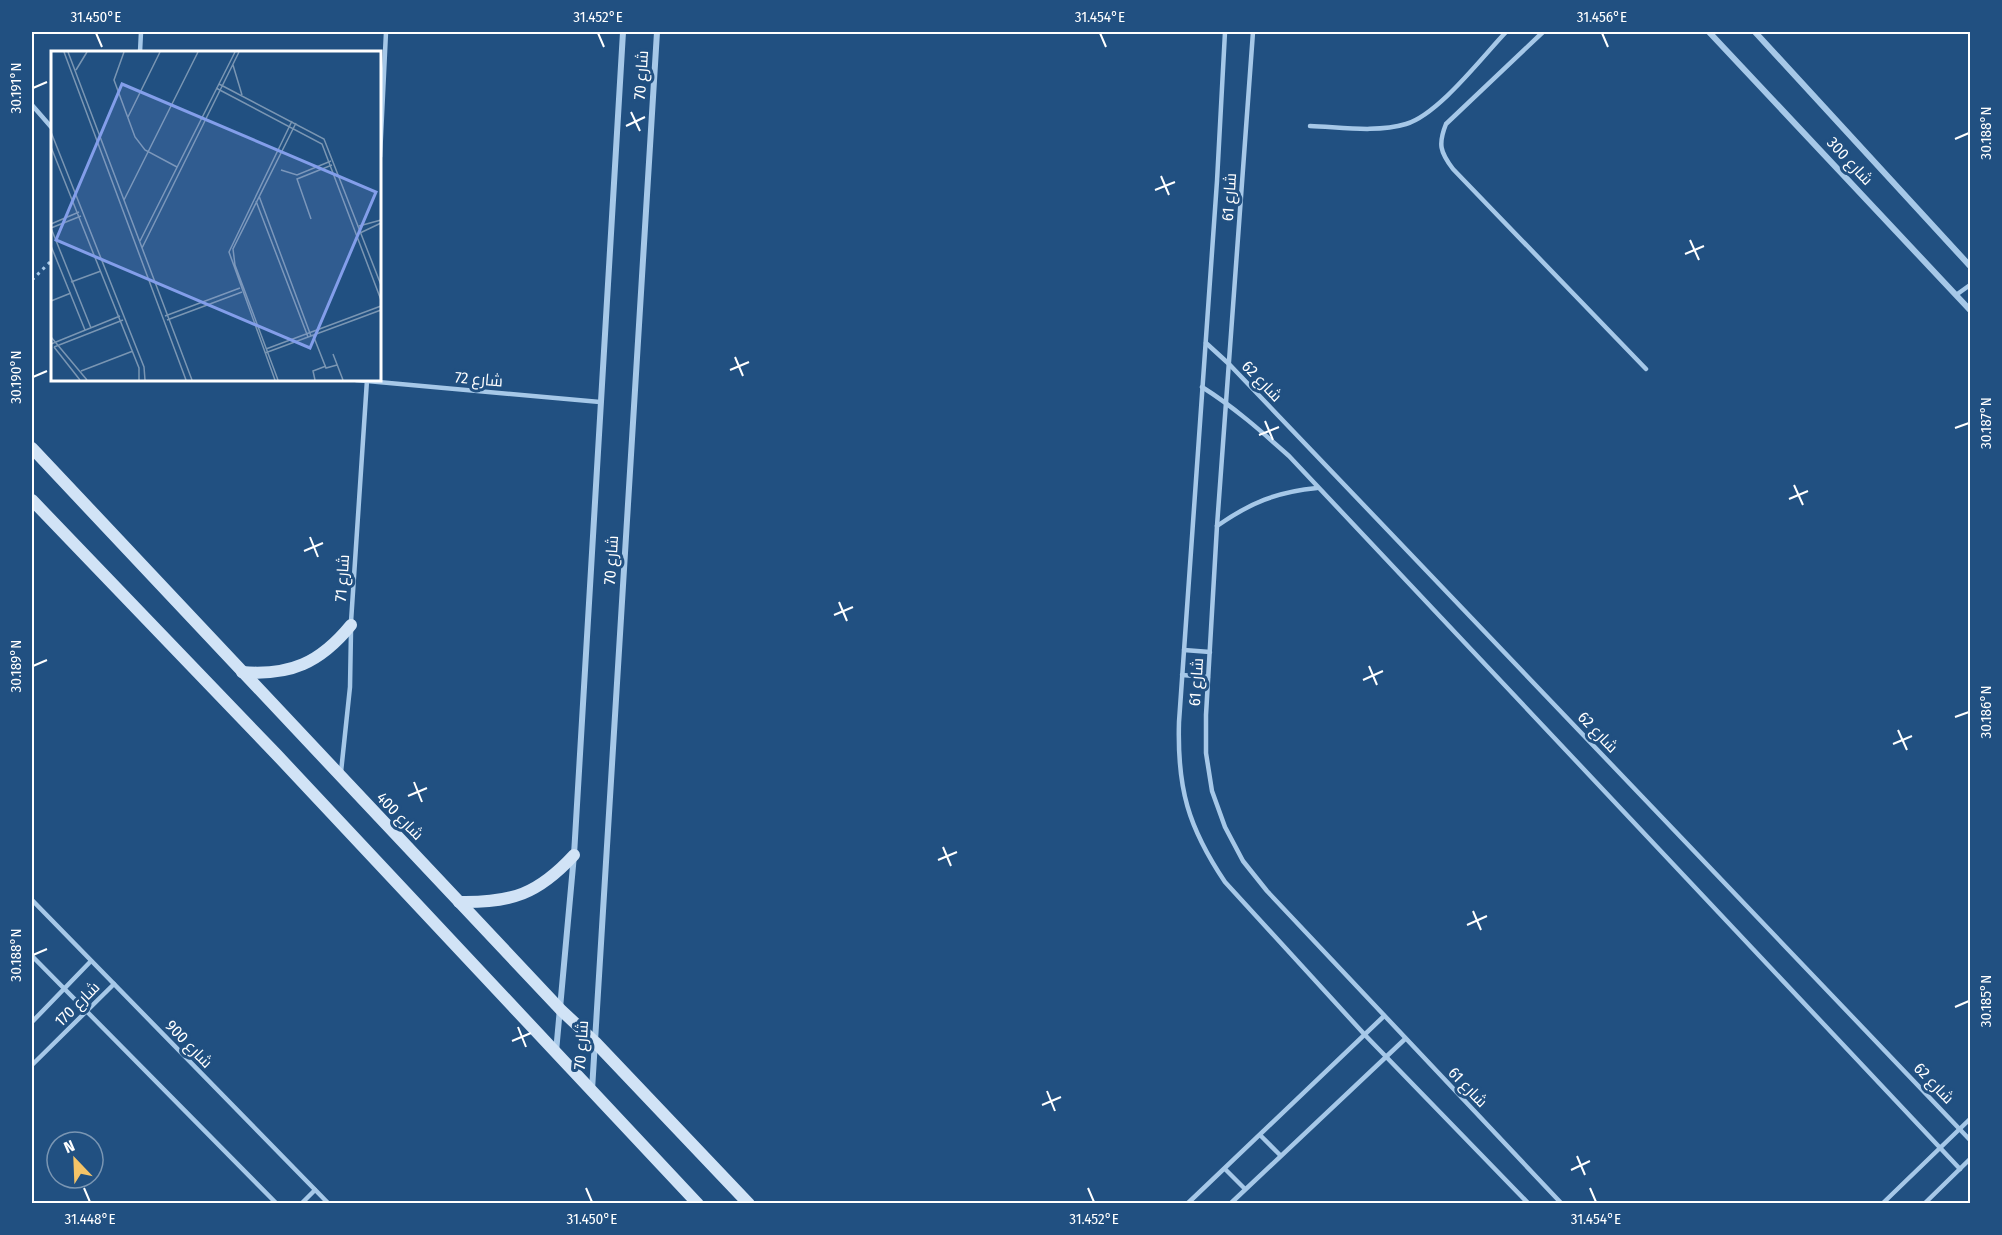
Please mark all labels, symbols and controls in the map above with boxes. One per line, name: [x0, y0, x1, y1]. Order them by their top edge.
text: 31.450°E: [71, 8, 121, 26]
text: 31.452°E: [573, 8, 623, 26]
text: 31.454°E: [1075, 8, 1125, 26]
text: 31.456°E: [1577, 8, 1627, 26]
street label: شارع 70: [630, 50, 654, 100]
inset map: [51, 51, 381, 381]
text: 30.191°N: [7, 62, 25, 114]
text: 30.188°N: [1977, 106, 1995, 160]
street label: شارع 300: [1822, 133, 1877, 190]
street label: شارع 61: [1218, 172, 1242, 222]
text: 30.190°N: [7, 350, 25, 404]
street label: شارع 62: [1236, 357, 1286, 407]
street label: شارع 72: [454, 367, 504, 393]
text: 30.187°N: [1977, 397, 1995, 449]
street label: شارع 70: [600, 535, 624, 585]
street label: شارع 71: [331, 554, 355, 602]
text: 30.189°N: [7, 640, 25, 692]
street label: شارع 61: [1185, 657, 1209, 707]
text: 30.186°N: [1977, 685, 1995, 739]
street label: شارع 62: [1572, 708, 1622, 758]
street label: شارع 400: [371, 788, 427, 845]
text: 30.188°N: [7, 928, 25, 982]
text: 30.185°N: [1977, 975, 1995, 1027]
street label: شارع 170: [51, 978, 105, 1032]
street label: شارع 900: [160, 1016, 216, 1073]
street label: شارع 70: [570, 1020, 594, 1070]
street label: شارع 62: [1908, 1059, 1958, 1109]
street label: شارع 61: [1443, 1063, 1492, 1112]
north arrow: [45, 1130, 105, 1190]
text: N: [61, 1136, 77, 1157]
text: 31.448°E: [64, 1210, 116, 1228]
text: 31.450°E: [567, 1210, 617, 1228]
text: 31.452°E: [1069, 1210, 1119, 1228]
text: 31.454°E: [1571, 1210, 1621, 1228]

